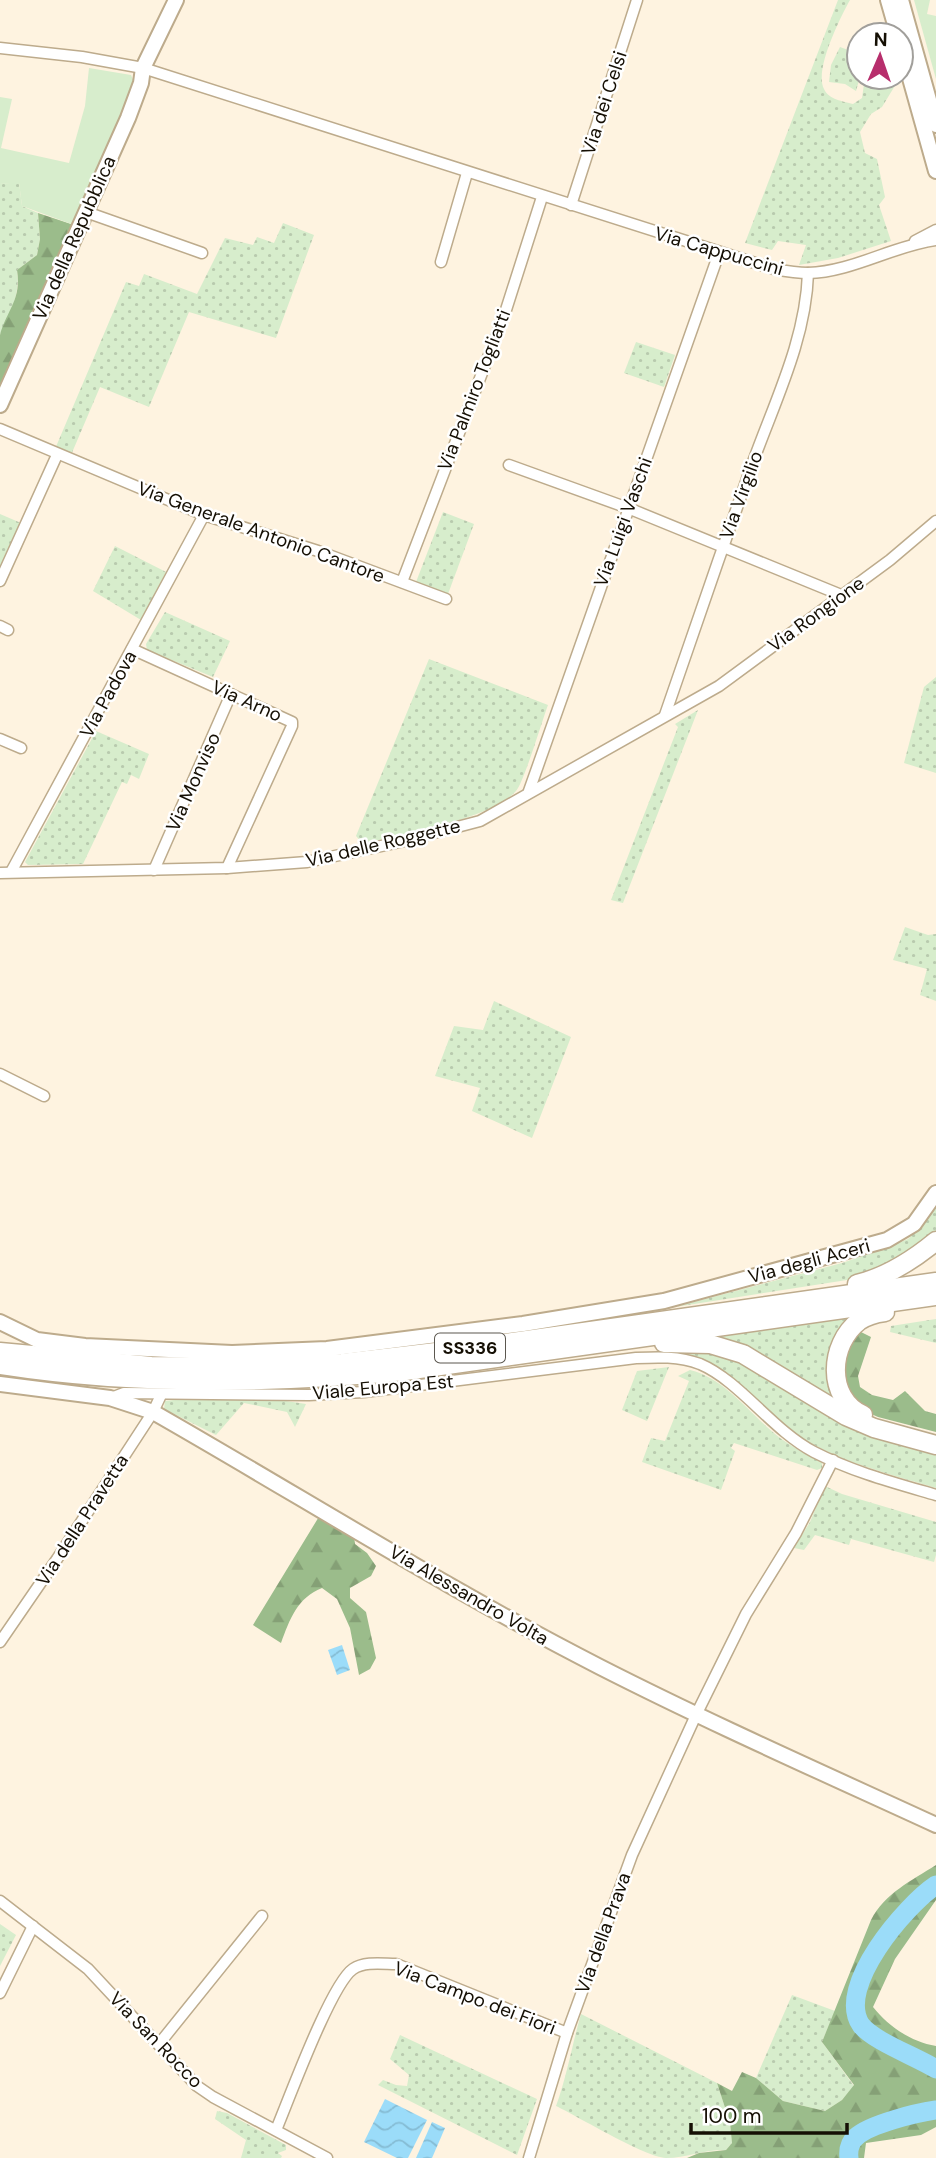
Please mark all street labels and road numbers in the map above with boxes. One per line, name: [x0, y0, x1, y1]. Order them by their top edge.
street label: Via dei Celsi: [575, 48, 633, 158]
street label: Via della Repubblica: [27, 152, 121, 324]
street label: Via Cappuccini: [652, 221, 786, 281]
street label: Via Palmiro Togliatti: [432, 306, 516, 474]
street label: Via Virgilio: [714, 448, 768, 542]
street label: Via Luigi Vaschi: [588, 454, 658, 590]
street label: Via Generale Antonio Cantore: [134, 476, 388, 588]
street label: Via Rongione: [763, 570, 869, 658]
street label: Via Padova: [74, 646, 142, 742]
street label: Via Arno: [208, 674, 286, 728]
street label: Via Monviso: [160, 728, 226, 836]
street label: Via delle Roggette: [303, 813, 463, 873]
street label: Via degli Aceri: [745, 1233, 873, 1289]
road number: SS336: [435, 1334, 505, 1363]
street label: Viale Europa Est: [311, 1368, 455, 1406]
street label: Via della Pravetta: [30, 1449, 134, 1591]
street label: Via Alessandro Volta: [385, 1539, 553, 1651]
street label: Via della Prava: [570, 1869, 636, 1997]
street label: Via Campo dei Fiori: [390, 1956, 560, 2040]
street label: Via San Rocco: [104, 1986, 208, 2094]

